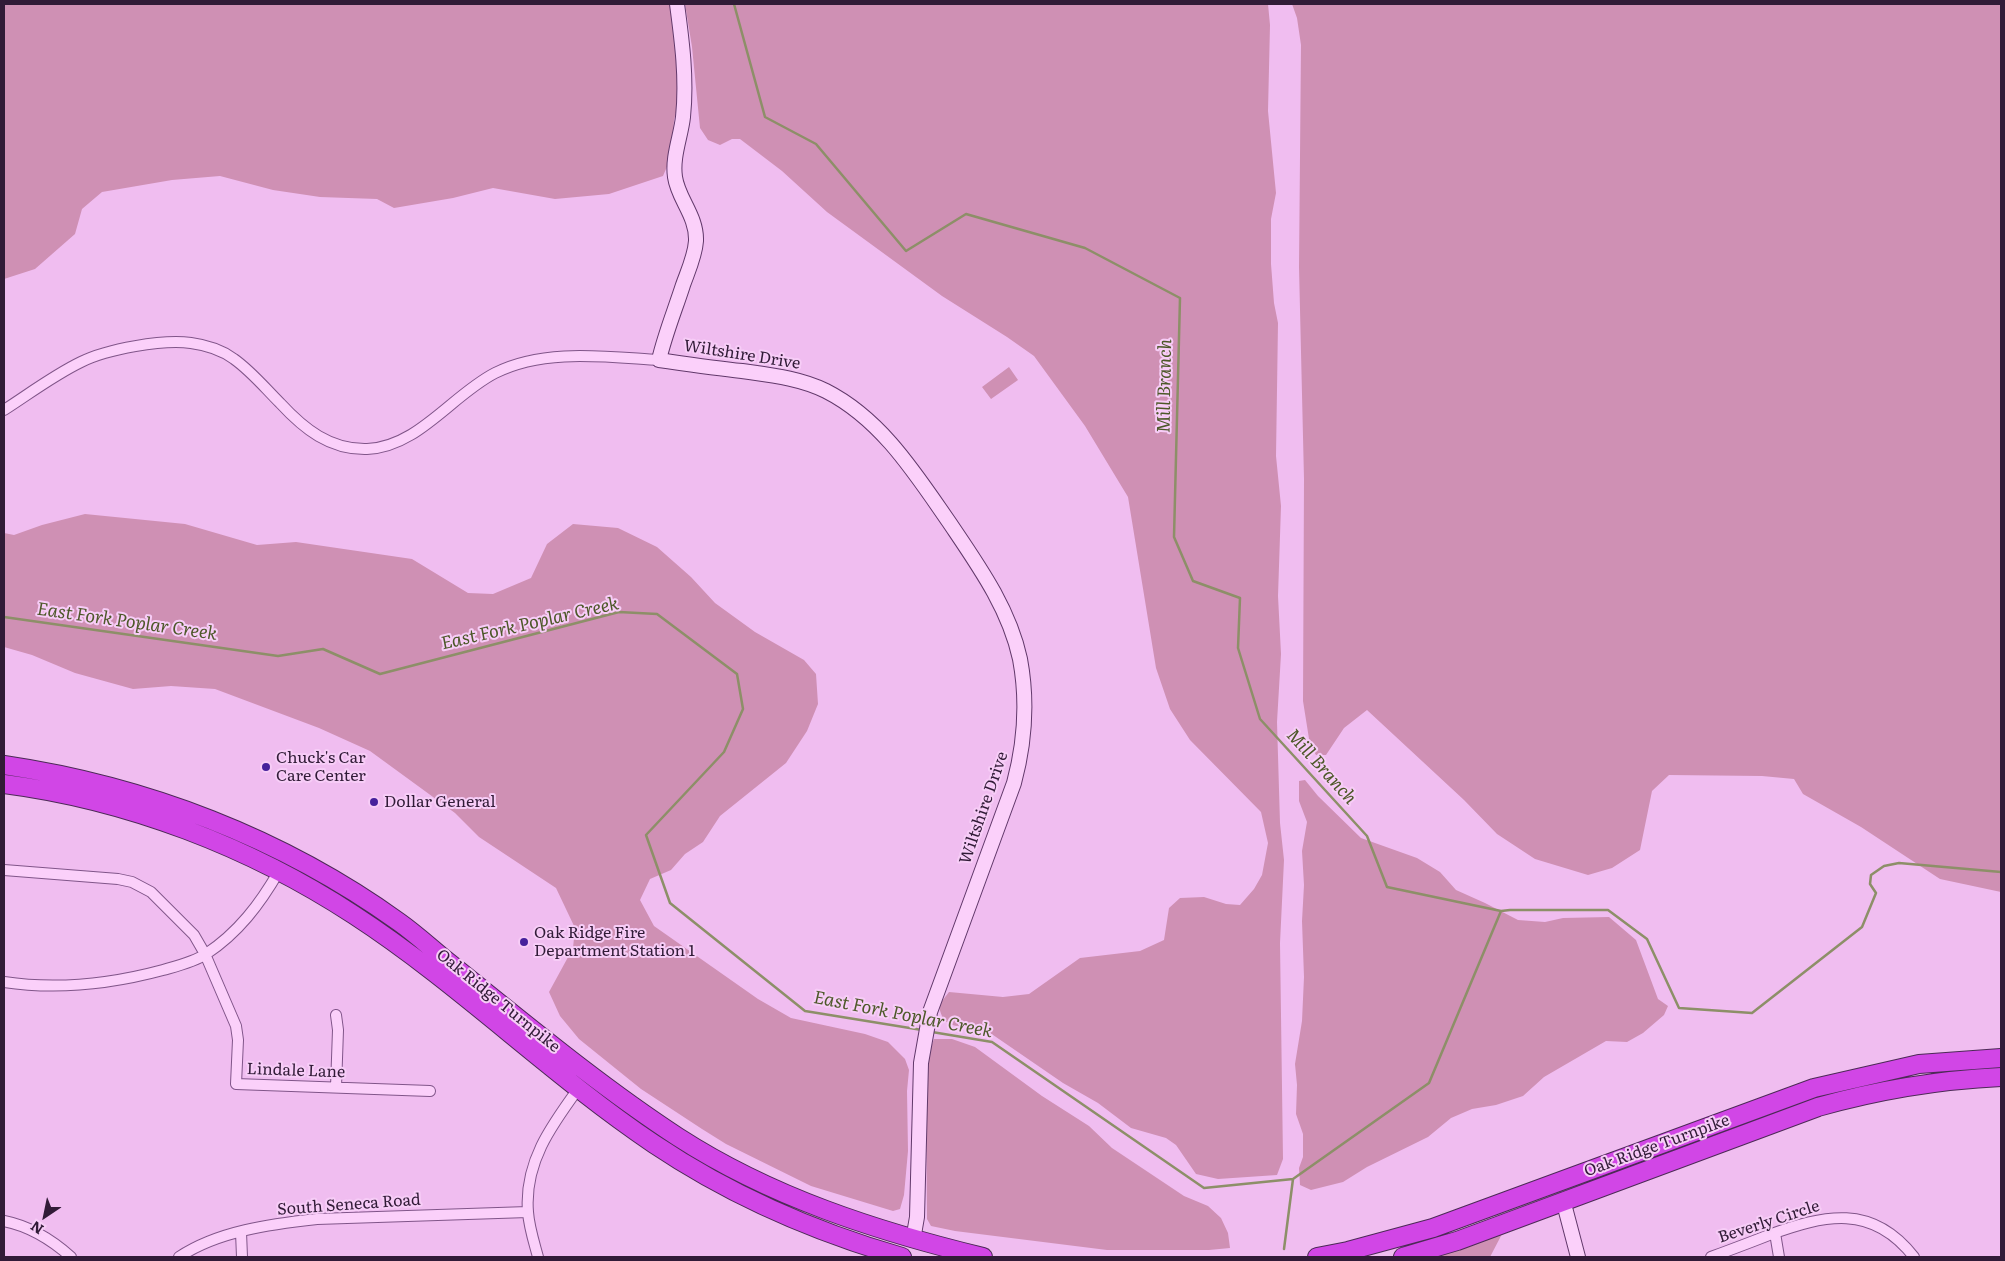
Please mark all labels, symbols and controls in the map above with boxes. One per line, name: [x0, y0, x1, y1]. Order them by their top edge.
street label: Wiltshire Drive: [682, 336, 802, 374]
water label: Mill Branch: [1153, 339, 1177, 433]
water label: East Fork Poplar Creek: [439, 593, 621, 655]
water label: East Fork Poplar Creek: [36, 599, 218, 645]
water label: Mill Branch: [1282, 725, 1360, 809]
place label: Chuck's Car Care Center: [276, 748, 366, 786]
street label: Wiltshire Drive: [956, 749, 1012, 867]
marker: Chuck's Car Care Center: [260, 761, 272, 773]
place label: Dollar General: [384, 792, 496, 812]
marker: Dollar General: [368, 796, 380, 808]
place label: Oak Ridge Fire Department Station 1: [534, 923, 695, 961]
marker: Oak Ridge Fire Department Station 1: [518, 936, 530, 948]
street label: Oak Ridge Turnpike: [432, 945, 564, 1057]
water label: East Fork Poplar Creek: [812, 987, 994, 1043]
street label: Lindale Lane: [246, 1060, 346, 1082]
street label: Oak Ridge Turnpike: [1582, 1111, 1732, 1181]
street label: South Seneca Road: [277, 1190, 421, 1220]
north arrow: [20, 1191, 70, 1241]
street label: Beverly Circle: [1716, 1197, 1822, 1247]
text: N: [26, 1217, 47, 1240]

